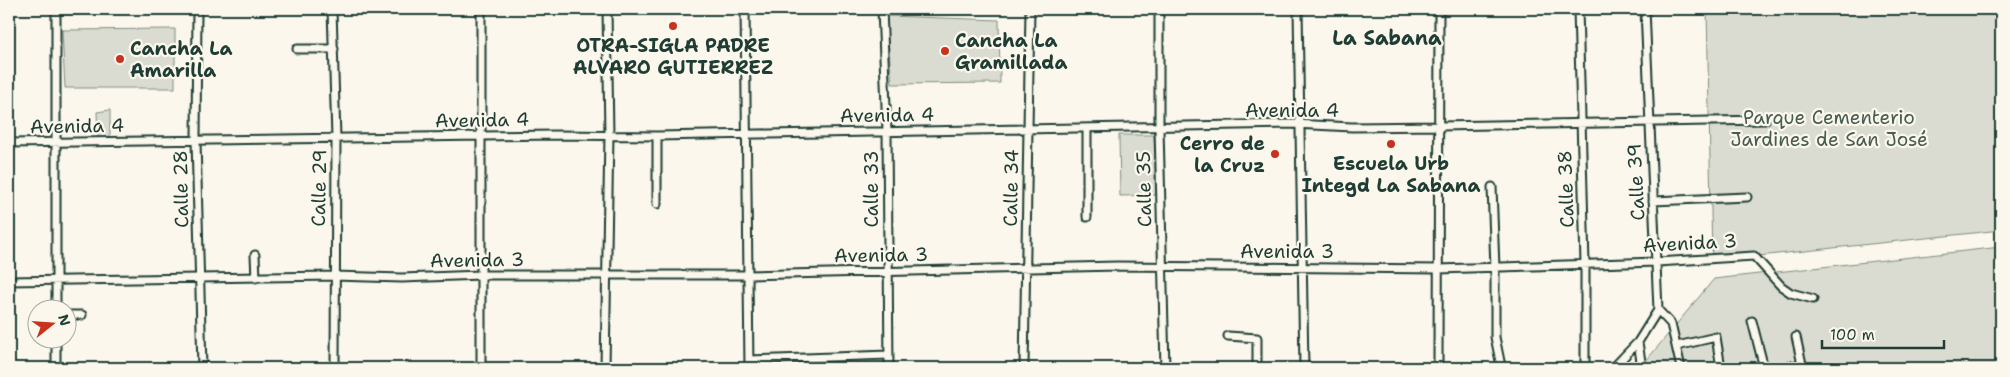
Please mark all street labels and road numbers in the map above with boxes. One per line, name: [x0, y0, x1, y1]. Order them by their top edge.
street label: Avenida 4: [1245, 98, 1339, 123]
street label: Avenida 4: [840, 102, 934, 128]
street label: Avenida 4: [435, 107, 529, 133]
street label: Avenida 4: [30, 113, 124, 139]
street label: Calle 39: [1621, 143, 1651, 221]
street label: Calle 29: [306, 149, 332, 227]
street label: Calle 34: [998, 149, 1024, 227]
street label: Calle 28: [168, 150, 194, 228]
street label: Calle 33: [859, 150, 884, 228]
street label: Calle 38: [1552, 150, 1580, 228]
street label: Calle 35: [1131, 151, 1157, 227]
street label: Avenida 3: [1642, 228, 1738, 258]
street label: Avenida 3: [1240, 239, 1334, 264]
street label: Avenida 3: [834, 242, 928, 268]
street label: Avenida 3: [430, 247, 524, 273]

